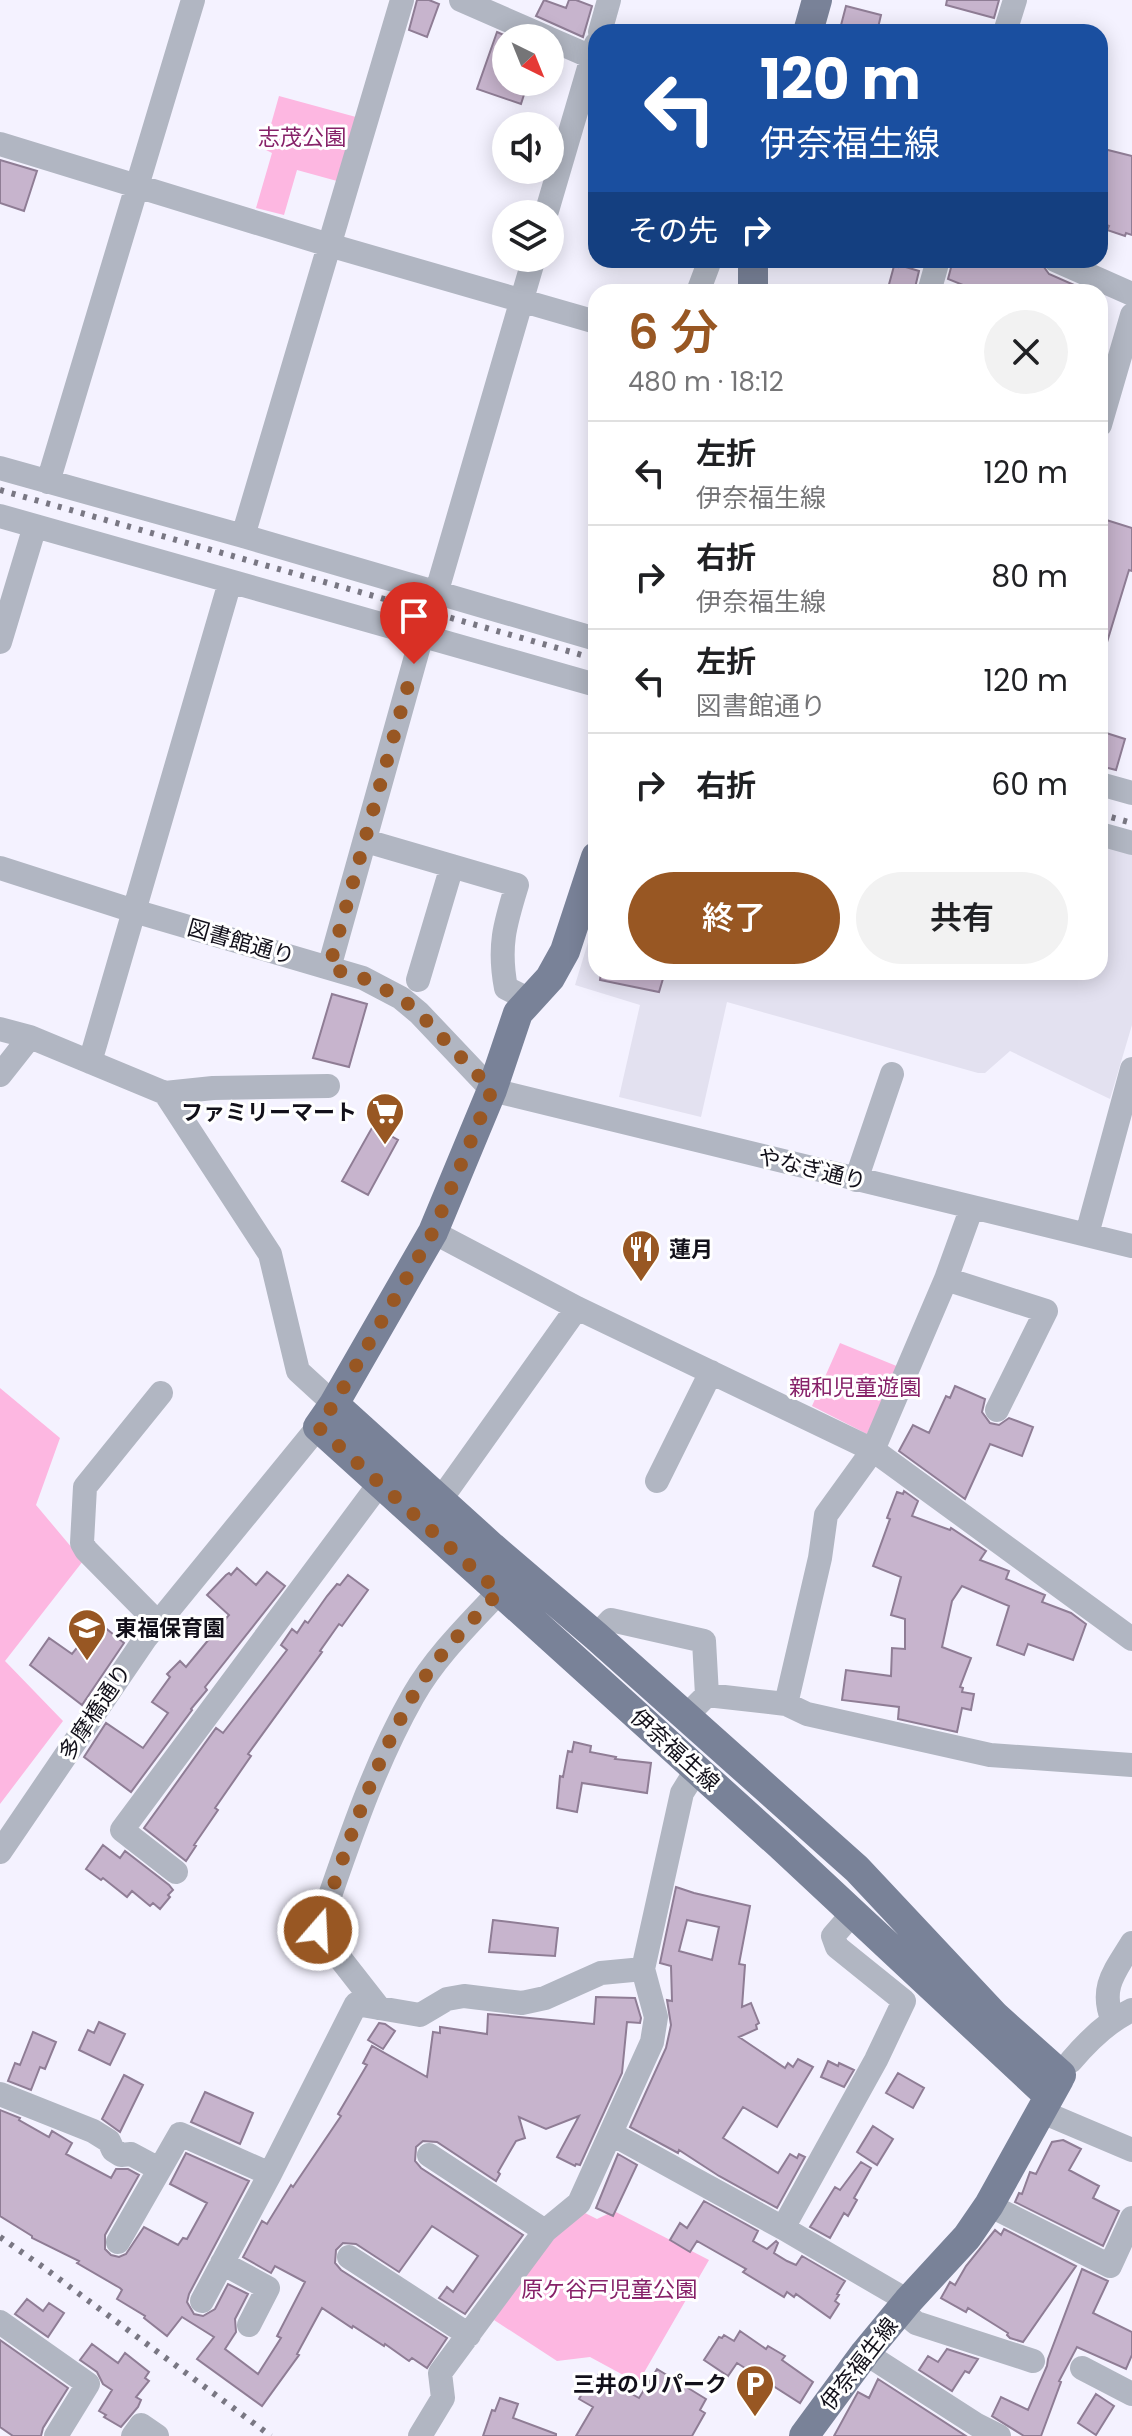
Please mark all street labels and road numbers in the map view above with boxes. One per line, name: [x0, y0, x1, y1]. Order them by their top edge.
street label: 図書館通り: [184, 912, 298, 972]
street label: やなぎ通り: [755, 1141, 869, 1197]
street label: 多摩橋通り: [51, 1658, 139, 1766]
street label: 伊奈福生線: [624, 1702, 726, 1798]
street label: 伊奈福生線: [813, 2311, 905, 2417]

